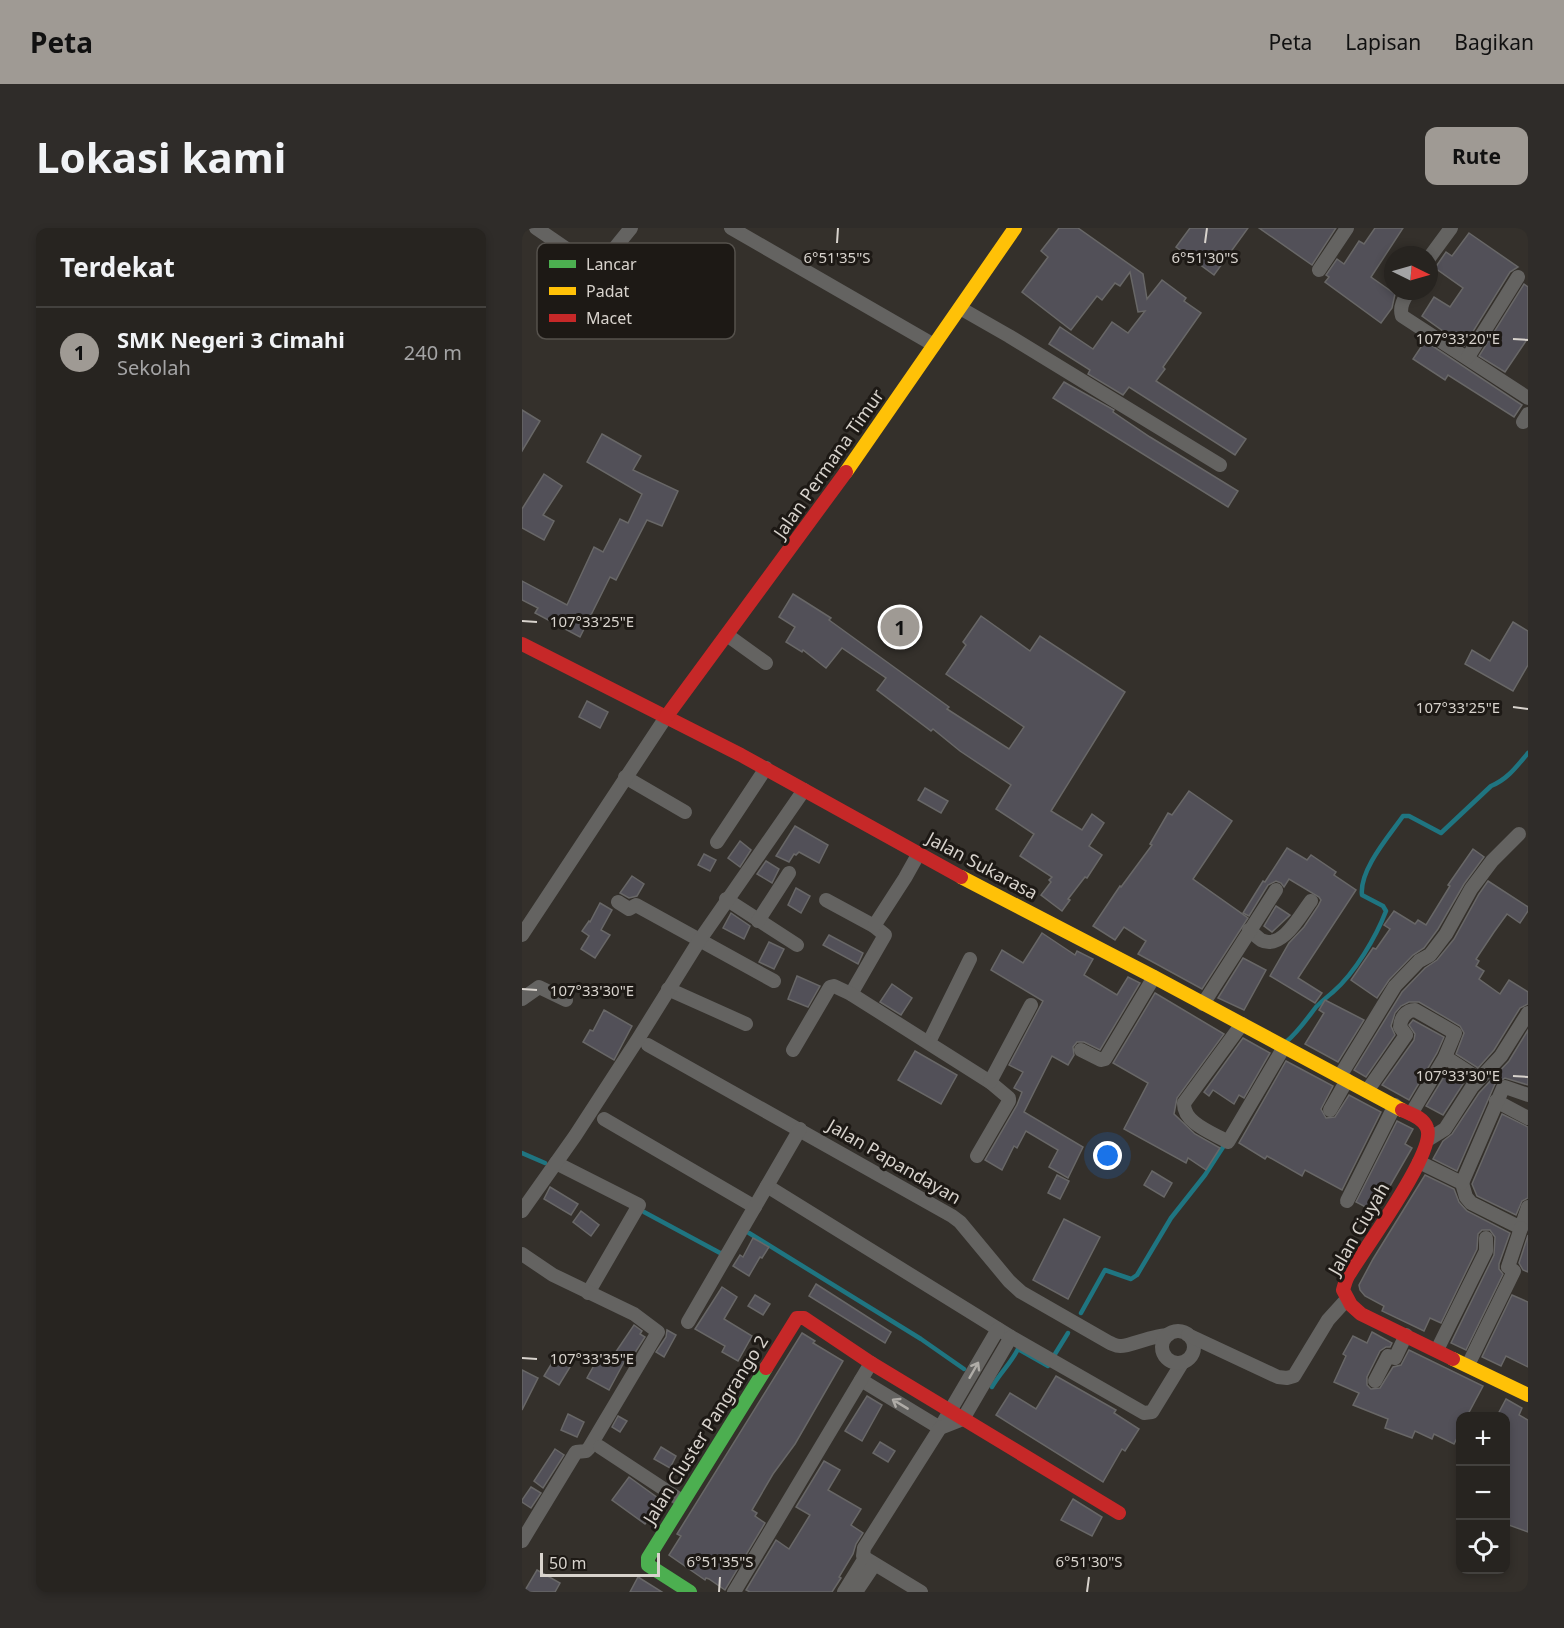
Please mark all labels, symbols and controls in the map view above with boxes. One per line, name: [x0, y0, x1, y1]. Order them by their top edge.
text: Peta: [30, 23, 93, 61]
text: Peta: [1268, 28, 1312, 56]
text: Lapisan: [1345, 28, 1421, 56]
text: Bagikan: [1454, 28, 1534, 56]
button: Rute: [1425, 127, 1528, 185]
text: Lokasi kami: [36, 128, 286, 185]
legend: [537, 243, 735, 339]
north arrow: [1384, 246, 1438, 300]
text: 6°51'35"S: [803, 247, 871, 267]
text: 6°51'30"S: [1171, 247, 1239, 267]
text: Terdekat: [60, 249, 175, 285]
text: Lancar: [586, 253, 637, 275]
text: Padat: [586, 280, 629, 302]
text: Macet: [586, 307, 632, 329]
text: SMK Negeri 3 Cimahi: [117, 324, 345, 354]
text: 107°33'20"E: [1416, 328, 1500, 348]
text: 1: [74, 339, 85, 366]
text: 240 m: [404, 339, 462, 366]
text: Sekolah: [117, 354, 191, 381]
street label: Jalan Permana Timur: [766, 384, 889, 544]
pin: 1: [880, 604, 920, 650]
text: 107°33'25"E: [550, 611, 634, 631]
text: 107°33'25"E: [1416, 697, 1500, 717]
street label: Jalan Sukarasa: [921, 825, 1042, 904]
text: 107°33'30"E: [550, 980, 634, 1000]
text: 107°33'30"E: [1416, 1065, 1500, 1085]
street label: Jalan Papandayan: [822, 1112, 966, 1209]
your location: [1093, 1141, 1122, 1170]
street label: Jalan Ciuyah: [1321, 1178, 1394, 1281]
street label: Jalan Cluster Pangrango 2: [636, 1330, 773, 1530]
text: 107°33'35"E: [550, 1348, 634, 1368]
one-way arrow: [969, 1362, 981, 1379]
one-way arrow: [892, 1398, 909, 1410]
map controls: [1456, 1412, 1510, 1574]
button: +: [1456, 1412, 1510, 1466]
button: −: [1456, 1466, 1510, 1520]
button: locate: [1456, 1520, 1510, 1574]
scale bar: [540, 1550, 660, 1578]
text: 6°51'35"S: [686, 1551, 754, 1571]
text: 6°51'30"S: [1055, 1551, 1123, 1571]
text: 50 m: [549, 1552, 586, 1574]

